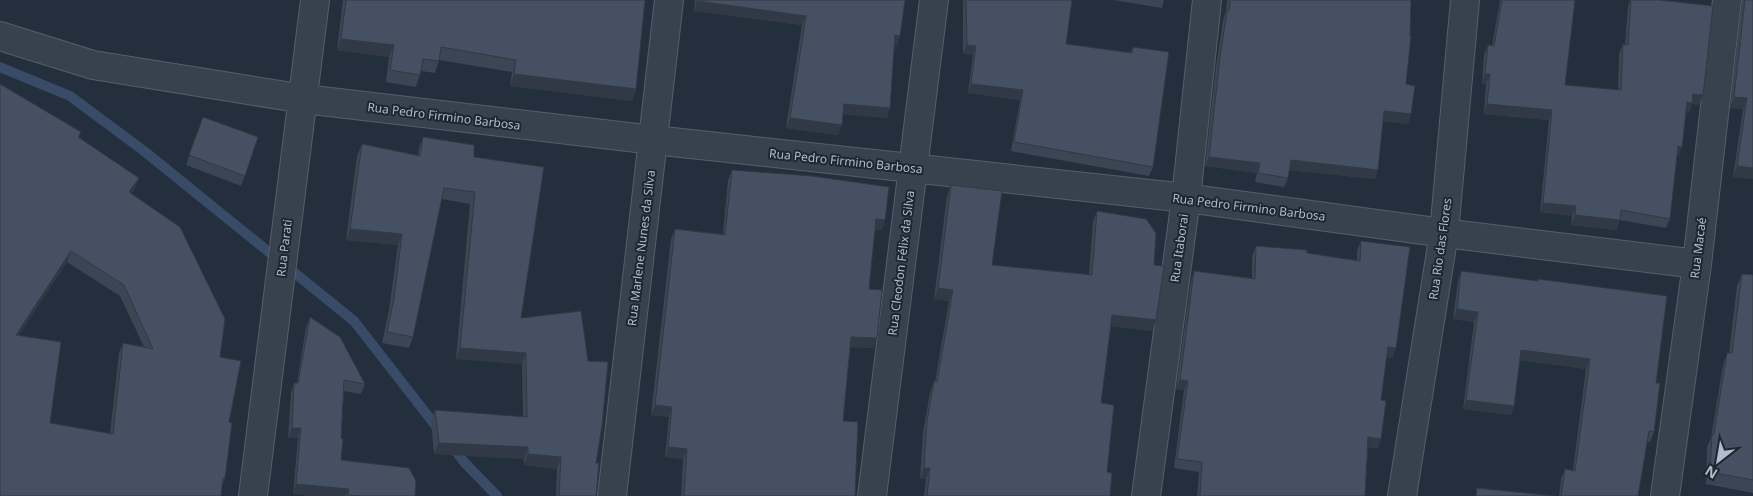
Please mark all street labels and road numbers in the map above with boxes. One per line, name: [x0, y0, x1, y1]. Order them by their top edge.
street label: Rua Pedro Firmino Barbosa: [366, 98, 522, 134]
street label: Rua Pedro Firmino Barbosa: [768, 144, 924, 178]
street label: Rua Marlene Nunes da Silva: [623, 169, 659, 327]
street label: Rua Cleodon Félix da Silva: [884, 189, 918, 337]
street label: Rua Pedro Firmino Barbosa: [1171, 189, 1327, 225]
street label: Rua Rio das Flores: [1424, 197, 1456, 301]
street label: Rua Itaborai: [1166, 213, 1192, 283]
street label: Rua Macaé: [1686, 216, 1710, 280]
street label: Rua Parati: [272, 218, 296, 278]

